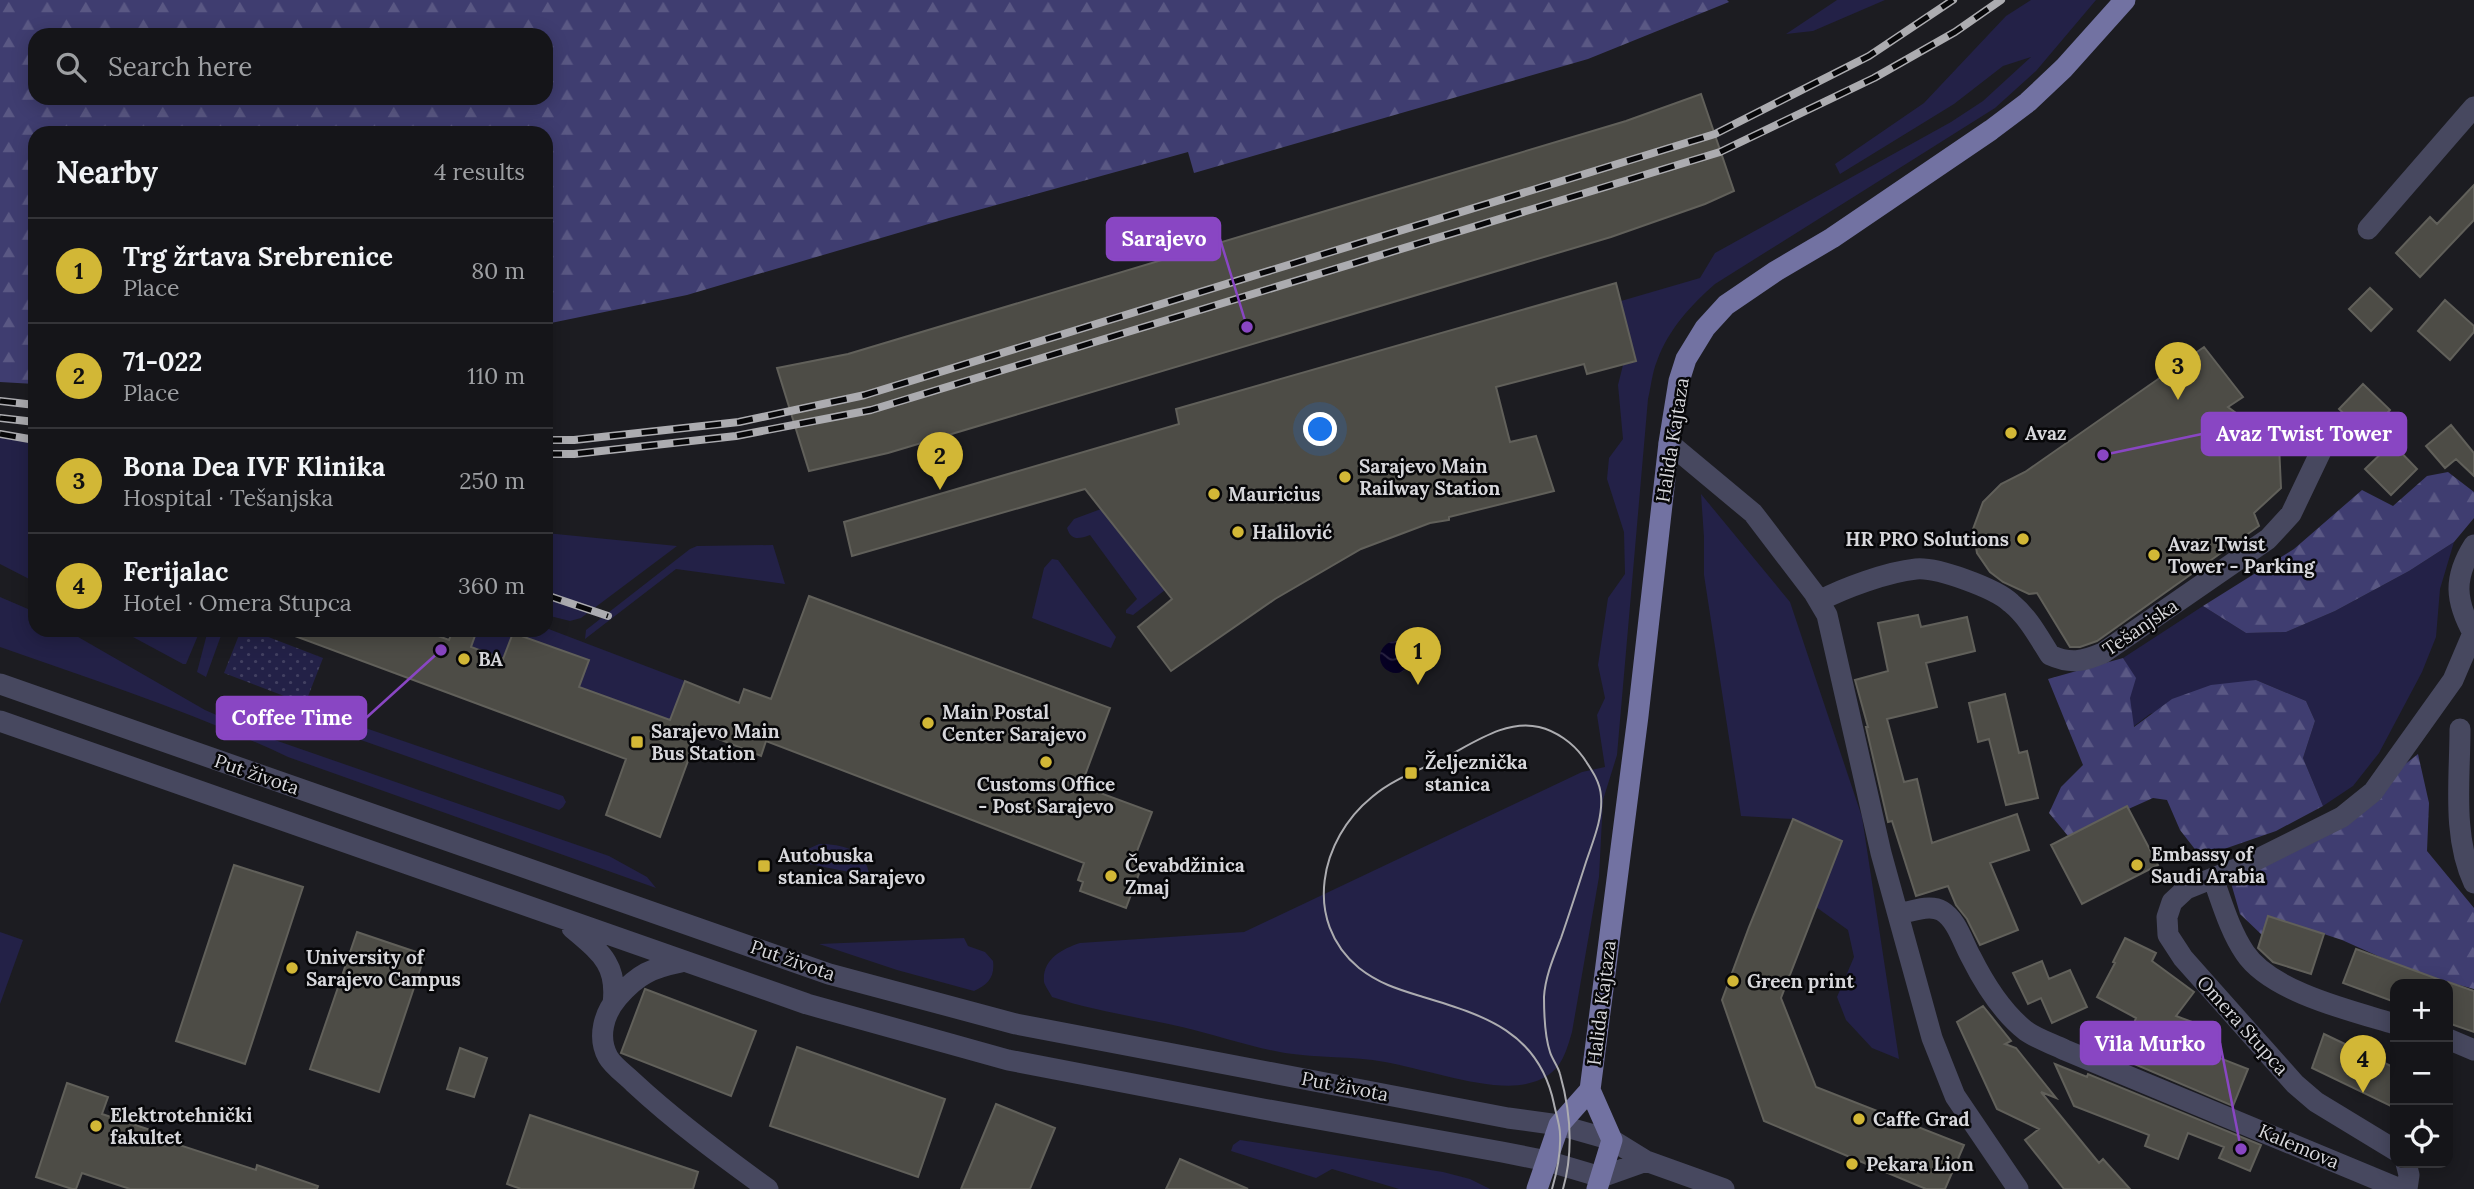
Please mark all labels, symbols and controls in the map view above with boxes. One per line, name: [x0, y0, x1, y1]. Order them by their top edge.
search box: [28, 28, 553, 105]
icon: search: [52, 48, 90, 86]
text: Search here: [108, 50, 252, 83]
text: Nearby: [56, 153, 158, 191]
text: 4 results: [434, 157, 525, 186]
callout: Sarajevo: [1107, 218, 1220, 260]
text: Sarajevo: [1121, 225, 1207, 252]
text: Trg žrtava Srebrenice: [123, 240, 393, 273]
text: 1: [74, 256, 84, 285]
text: 80 m: [471, 256, 525, 285]
text: Place: [123, 273, 180, 302]
pin: 3: [2155, 342, 2201, 400]
text: 71-022: [123, 345, 202, 378]
text: 2: [73, 361, 85, 390]
text: 110 m: [467, 361, 525, 390]
street label: Halida Kajtaza: [1650, 376, 1694, 504]
text: Place: [123, 378, 180, 407]
your location: [1303, 412, 1337, 446]
callout: Avaz Twist Tower: [2202, 413, 2406, 455]
text: Avaz Twist Tower: [2216, 420, 2392, 447]
place label: Avaz: [2025, 421, 2067, 445]
marker: Avaz: [2003, 425, 2019, 441]
pin: 2: [917, 432, 963, 490]
text: Bona Dea IVF Klinika: [123, 450, 385, 483]
place label: Sarajevo Main Railway Station: [1359, 454, 1500, 500]
text: 3: [73, 466, 85, 495]
text: 250 m: [459, 466, 525, 495]
marker: Sarajevo Main Railway Station: [1337, 469, 1353, 485]
place label: Mauricius: [1228, 482, 1320, 506]
text: Hospital · Tešanjska: [123, 483, 333, 512]
marker: Mauricius: [1206, 486, 1222, 502]
place label: Halilović: [1252, 520, 1332, 544]
marker: Halilović: [1230, 524, 1246, 540]
place label: HR PRO Solutions: [1845, 527, 2009, 551]
marker: HR PRO Solutions: [2015, 531, 2031, 547]
place label: Avaz Twist Tower - Parking: [2168, 532, 2316, 578]
marker: Avaz Twist Tower - Parking: [2146, 547, 2162, 563]
text: Ferijalac: [123, 555, 228, 588]
text: 4: [73, 571, 85, 600]
text: 360 m: [458, 571, 525, 600]
text: Hotel · Omera Stupca: [123, 588, 352, 617]
street label: Tešanjska: [2098, 593, 2182, 661]
pin: 1: [1395, 627, 1441, 685]
place label: BA: [478, 647, 503, 671]
marker: BA: [456, 651, 472, 667]
callout: Coffee Time: [217, 697, 366, 739]
place label: Main Postal Center Sarajevo: [942, 700, 1087, 746]
text: Coffee Time: [232, 704, 352, 731]
marker: Main Postal Center Sarajevo: [920, 715, 936, 731]
place label: Sarajevo Main Bus Station: [651, 719, 780, 765]
marker: Sarajevo Main Bus Station: [629, 734, 645, 750]
street label: Put života: [211, 748, 303, 800]
place label: Željeznička stanica: [1425, 750, 1528, 796]
marker: Customs Office - Post Sarajevo: [1038, 754, 1054, 770]
marker: Željeznička stanica: [1403, 765, 1419, 781]
place label: Customs Office - Post Sarajevo: [977, 772, 1115, 818]
place label: Embassy of Saudi Arabia: [2151, 842, 2265, 888]
place label: Autobuska stanica Sarajevo: [778, 843, 925, 889]
place label: Čevabdžinica Zmaj: [1125, 853, 1245, 899]
marker: Embassy of Saudi Arabia: [2129, 857, 2145, 873]
marker: Autobuska stanica Sarajevo: [756, 858, 772, 874]
marker: Čevabdžinica Zmaj: [1103, 868, 1119, 884]
street label: Put života: [747, 934, 839, 986]
street label: Halida Kajtaza: [1581, 939, 1621, 1067]
place label: University of Sarajevo Campus: [306, 945, 461, 991]
marker: University of Sarajevo Campus: [284, 960, 300, 976]
place label: Green print: [1747, 969, 1856, 993]
street label: Omera Stupca: [2192, 970, 2294, 1080]
marker: Green print: [1725, 973, 1741, 989]
map controls: [2390, 979, 2453, 1168]
button: +: [2390, 979, 2453, 1042]
callout: Vila Murko: [2081, 1022, 2220, 1064]
text: Vila Murko: [2095, 1030, 2206, 1057]
pin: 4: [2340, 1035, 2386, 1093]
button: −: [2390, 1042, 2453, 1105]
street label: Put života: [1300, 1066, 1391, 1106]
place label: Elektrotehnički fakultet: [110, 1103, 252, 1149]
button: locate: [2390, 1105, 2453, 1168]
place label: Caffe Grad: [1873, 1107, 1970, 1131]
marker: Caffe Grad: [1851, 1111, 1867, 1127]
marker: Elektrotehnički fakultet: [88, 1118, 104, 1134]
street label: Kalemova: [2255, 1118, 2343, 1174]
place label: Pekara Lion: [1866, 1152, 1974, 1176]
marker: Pekara Lion: [1844, 1156, 1860, 1172]

